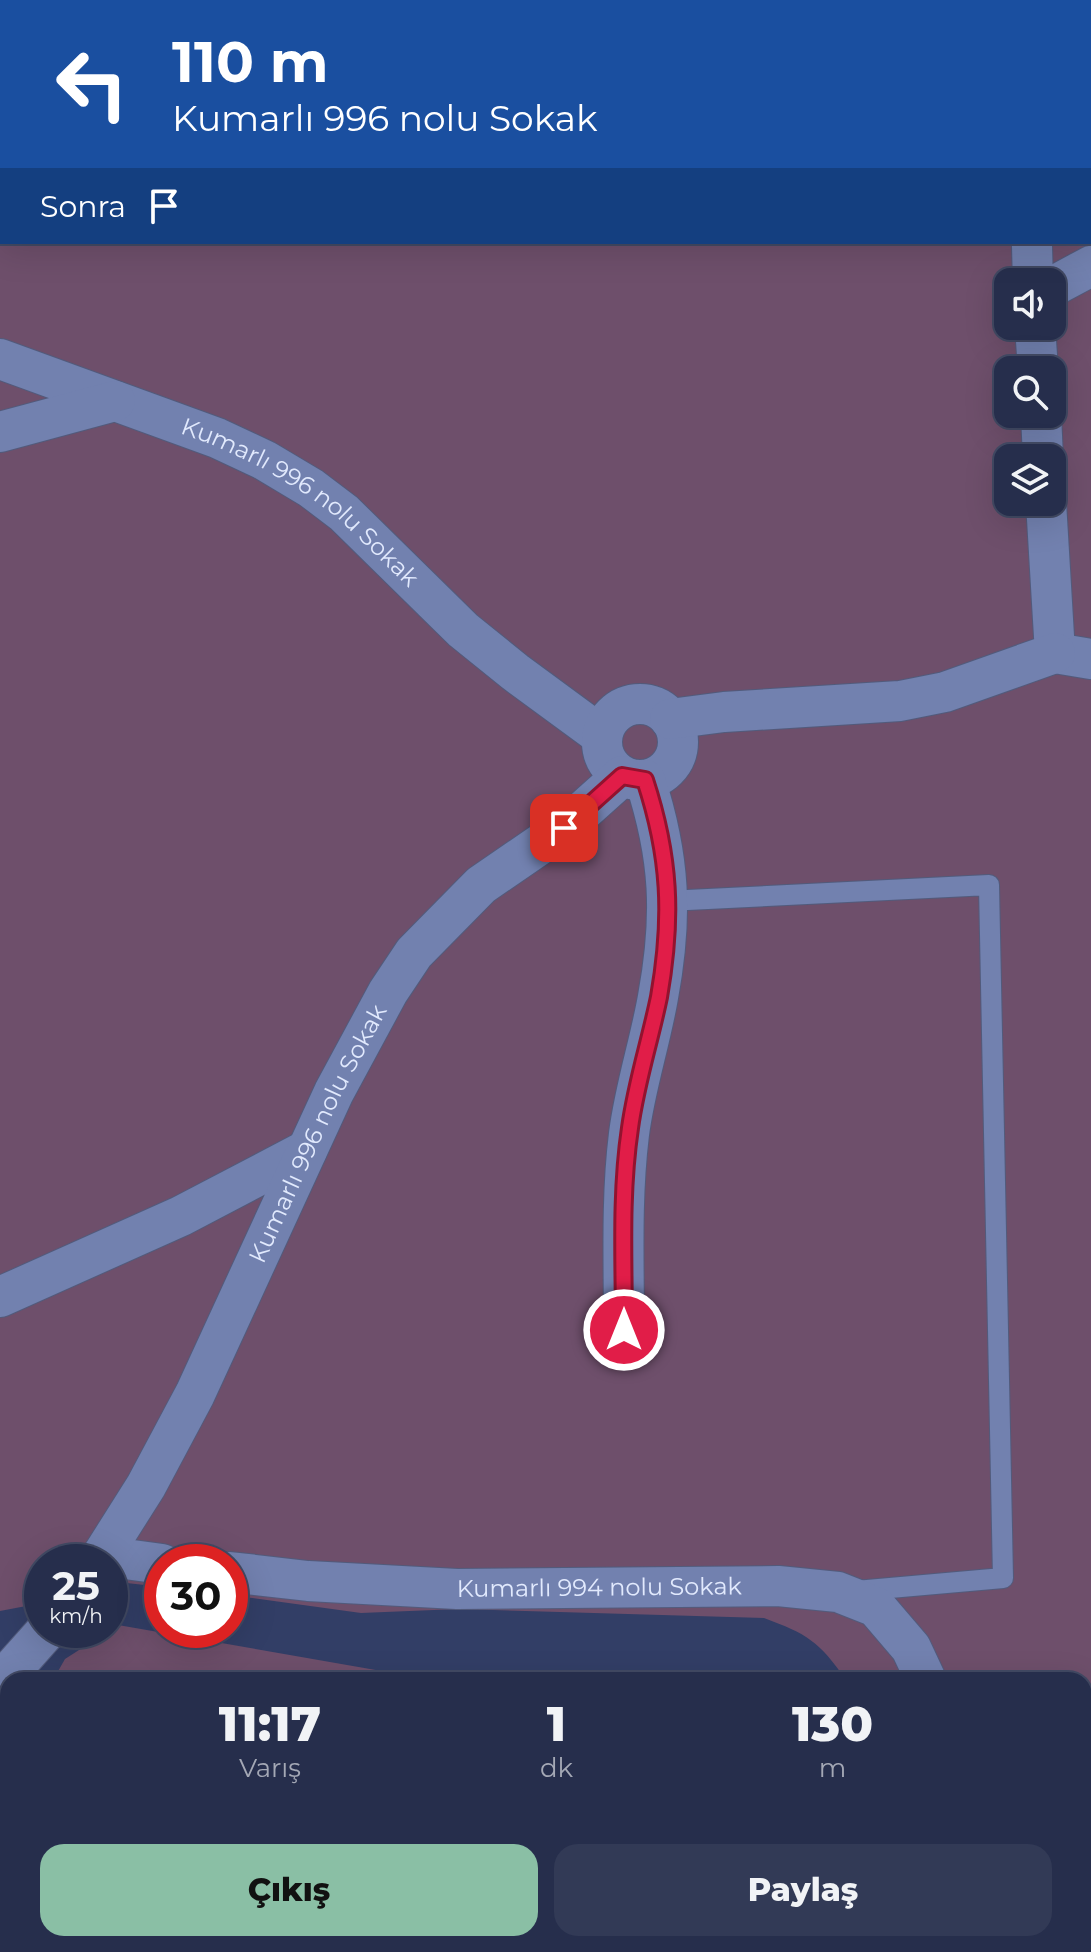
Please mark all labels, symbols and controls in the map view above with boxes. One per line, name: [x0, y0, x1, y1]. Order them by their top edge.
text: 110 m: [172, 28, 329, 96]
icon: left: [40, 32, 144, 136]
text: Kumarlı 996 nolu Sokak: [172, 96, 598, 140]
icon: arrive: [142, 184, 186, 228]
text: Sonra: [40, 188, 126, 225]
map controls: [994, 268, 1066, 516]
button: sound: [994, 268, 1066, 340]
button: search: [994, 356, 1066, 428]
street label: Kumarlı 996 nolu Sokak: [178, 411, 426, 593]
button: layers: [994, 444, 1066, 516]
pin: [530, 794, 598, 862]
icon: arrive: [542, 806, 586, 850]
street label: Kumarlı 996 nolu Sokak: [242, 999, 393, 1267]
position arrow: [582, 1288, 666, 1372]
speed limit sign: 30: [144, 1544, 248, 1648]
text: 25: [52, 1561, 100, 1610]
street label: Kumarlı 994 nolu Sokak: [457, 1571, 743, 1603]
text: km/h: [49, 1604, 103, 1628]
text: 11:17: [219, 1695, 321, 1753]
text: 1: [547, 1695, 566, 1753]
text: 130: [792, 1695, 873, 1753]
text: Varış: [239, 1752, 301, 1784]
text: dk: [540, 1752, 573, 1784]
text: m: [819, 1752, 846, 1784]
button: Çıkış: [40, 1844, 538, 1936]
button: Paylaş: [554, 1844, 1052, 1936]

